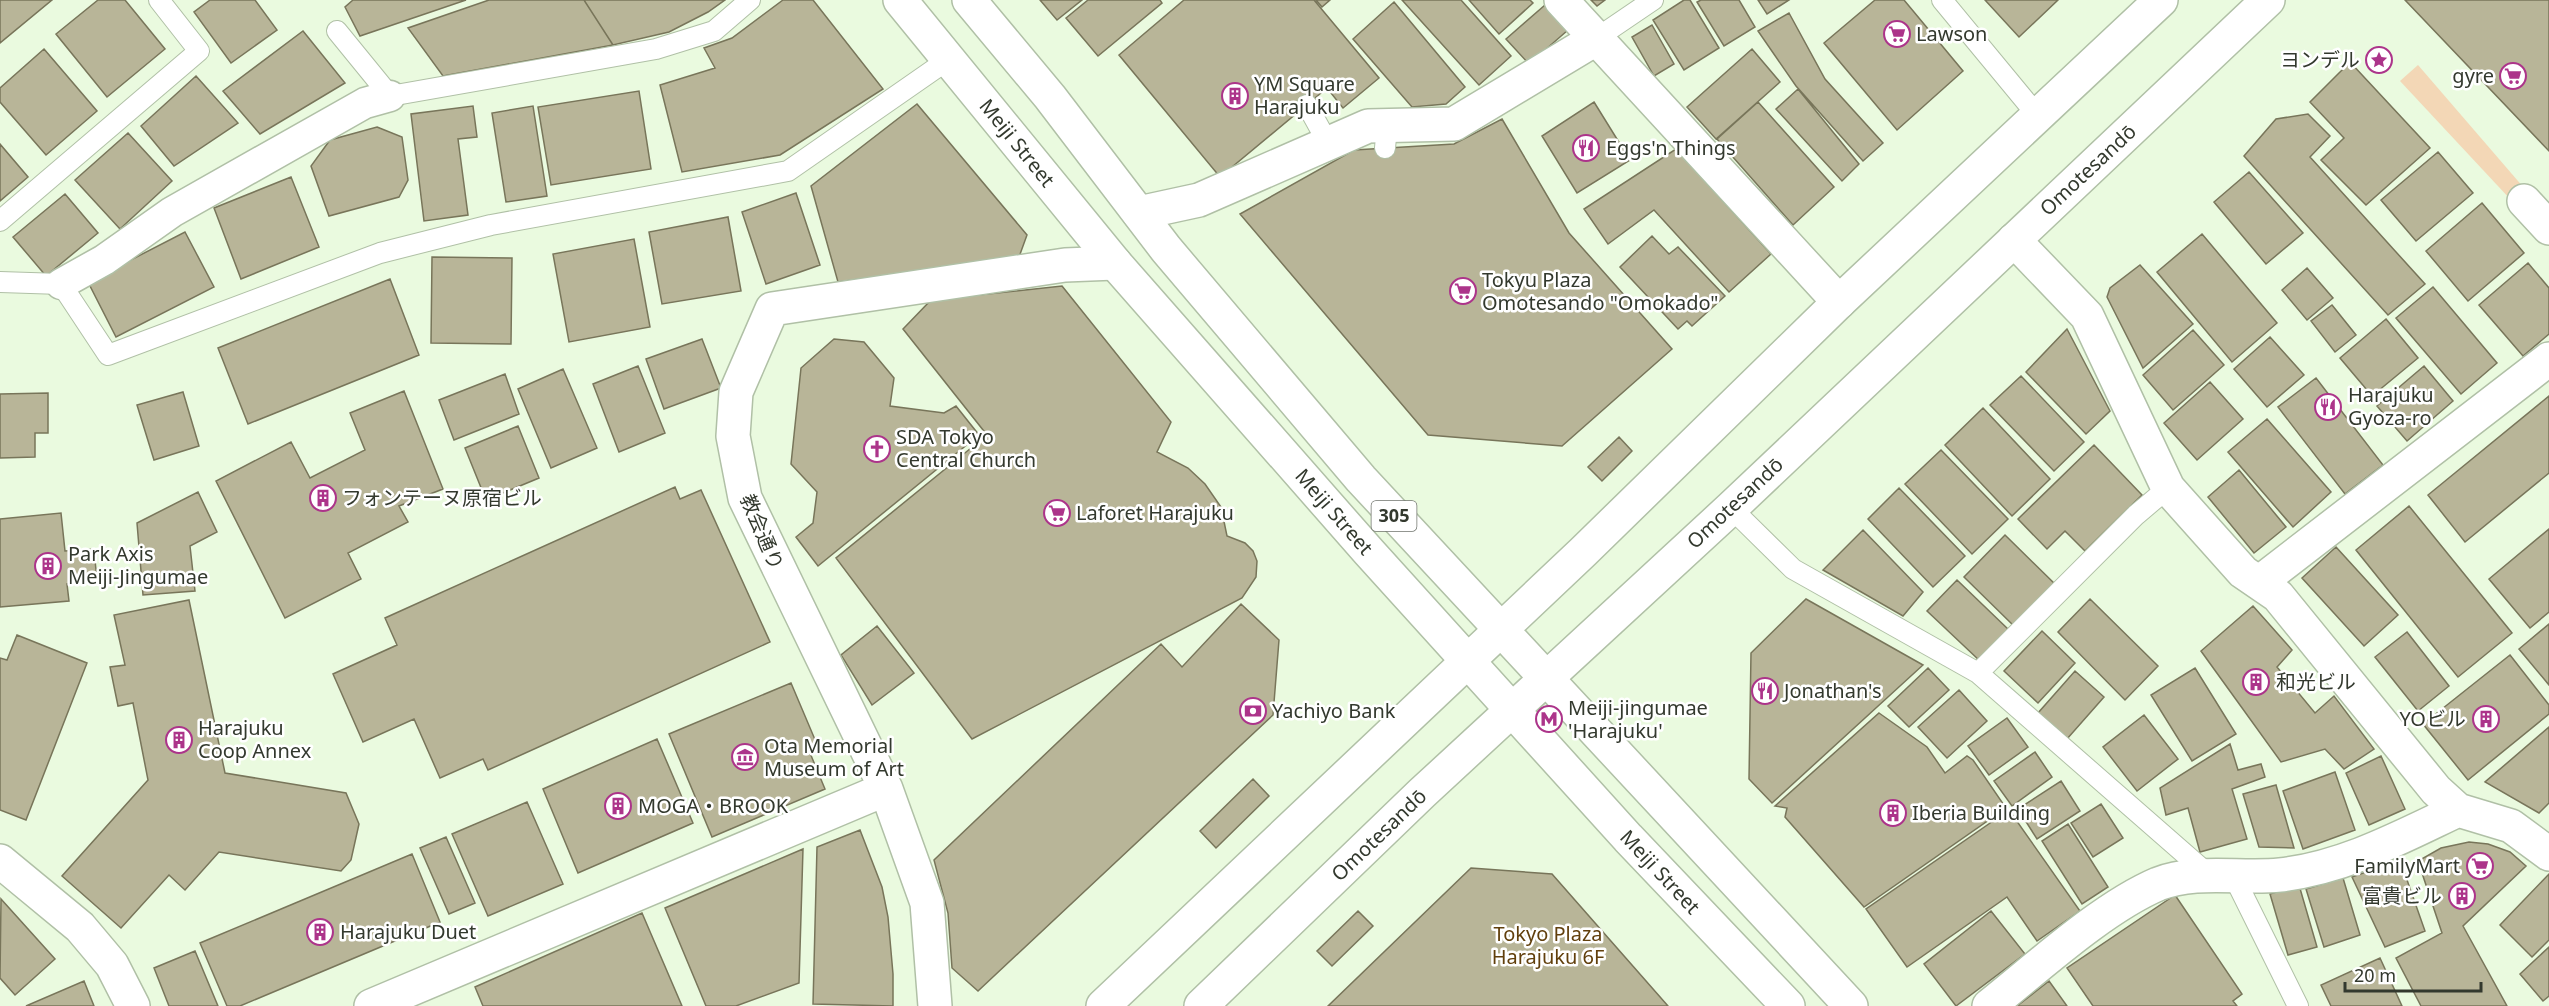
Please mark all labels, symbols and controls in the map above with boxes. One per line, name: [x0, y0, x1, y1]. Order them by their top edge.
supermarket icon: Lawson: [1882, 19, 1912, 49]
place label: Lawson: [1916, 20, 1987, 47]
place icon: ヨンデル: [2364, 45, 2394, 75]
place label: ヨンデル: [2280, 46, 2360, 73]
supermarket icon: gyre: [2498, 61, 2528, 91]
place label: gyre: [2452, 62, 2494, 89]
place label: YM Square Harajuku: [1254, 70, 1355, 120]
building icon: YM Square Harajuku: [1220, 81, 1250, 111]
street label: Meiji Street: [974, 93, 1061, 192]
street label: Omotesandō: [2034, 118, 2142, 221]
restaurant icon: Eggs'n Things: [1571, 133, 1601, 163]
place label: Eggs'n Things: [1606, 134, 1736, 161]
place label: Tokyu Plaza Omotesando "Omokado": [1482, 266, 1719, 316]
supermarket icon: Tokyu Plaza Omotesando "Omokado": [1448, 276, 1478, 306]
place label: Harajuku Gyoza-ro: [2348, 381, 2434, 431]
restaurant icon: Harajuku Gyoza-ro: [2313, 392, 2343, 422]
place label: SDA Tokyo Central Church: [896, 423, 1036, 473]
church icon: SDA Tokyo Central Church: [862, 434, 892, 464]
street label: Omotesandō: [1681, 451, 1789, 554]
street label: Meiji Street: [1289, 463, 1379, 561]
building icon: フォンテーヌ原宿ビル: [308, 483, 338, 513]
place label: フォンテーヌ原宿ビル: [342, 484, 542, 511]
street label: 教会通り: [734, 490, 791, 574]
supermarket icon: Laforet Harajuku: [1042, 498, 1072, 528]
place label: Laforet Harajuku: [1076, 499, 1234, 526]
road number: 305: [1372, 501, 1416, 531]
place label: Park Axis Meiji-Jingumae: [68, 540, 208, 590]
building icon: Park Axis Meiji-Jingumae: [33, 551, 63, 581]
building icon: 和光ビル: [2241, 667, 2271, 697]
place label: 和光ビル: [2276, 668, 2356, 695]
restaurant icon: Jonathan's: [1750, 676, 1780, 706]
place label: Jonathan's: [1782, 677, 1882, 704]
place label: Meiji-jingumae 'Harajuku': [1568, 694, 1708, 744]
bank icon: Yachiyo Bank: [1238, 696, 1268, 726]
place label: Yachiyo Bank: [1272, 697, 1396, 724]
metro station icon: Meiji-jingumae 'Harajuku': [1534, 704, 1564, 734]
building icon: YOビル: [2471, 704, 2501, 734]
place label: YOビル: [2399, 705, 2466, 732]
place label: Harajuku Coop Annex: [198, 714, 312, 764]
building icon: Harajuku Coop Annex: [164, 725, 194, 755]
place label: Ota Memorial Museum of Art: [764, 732, 904, 782]
museum icon: Ota Memorial Museum of Art: [730, 742, 760, 772]
street label: Omotesandō: [1325, 782, 1432, 887]
building icon: MOGA・BROOK: [603, 791, 633, 821]
place label: MOGA・BROOK: [638, 792, 789, 819]
building icon: Iberia Building: [1878, 798, 1908, 828]
place label: Iberia Building: [1912, 799, 2050, 826]
street label: Meiji Street: [1614, 824, 1706, 920]
supermarket icon: FamilyMart: [2465, 851, 2495, 881]
place label: FamilyMart: [2354, 852, 2460, 879]
building icon: 富貴ビル: [2447, 881, 2477, 911]
place label: 富貴ビル: [2362, 882, 2442, 909]
building icon: Harajuku Duet: [305, 917, 335, 947]
place label: Harajuku Duet: [340, 918, 476, 945]
park label: Tokyo Plaza Harajuku 6F: [1492, 920, 1604, 970]
scale bar: [2345, 955, 2482, 993]
text: 20 m: [2354, 963, 2396, 987]

